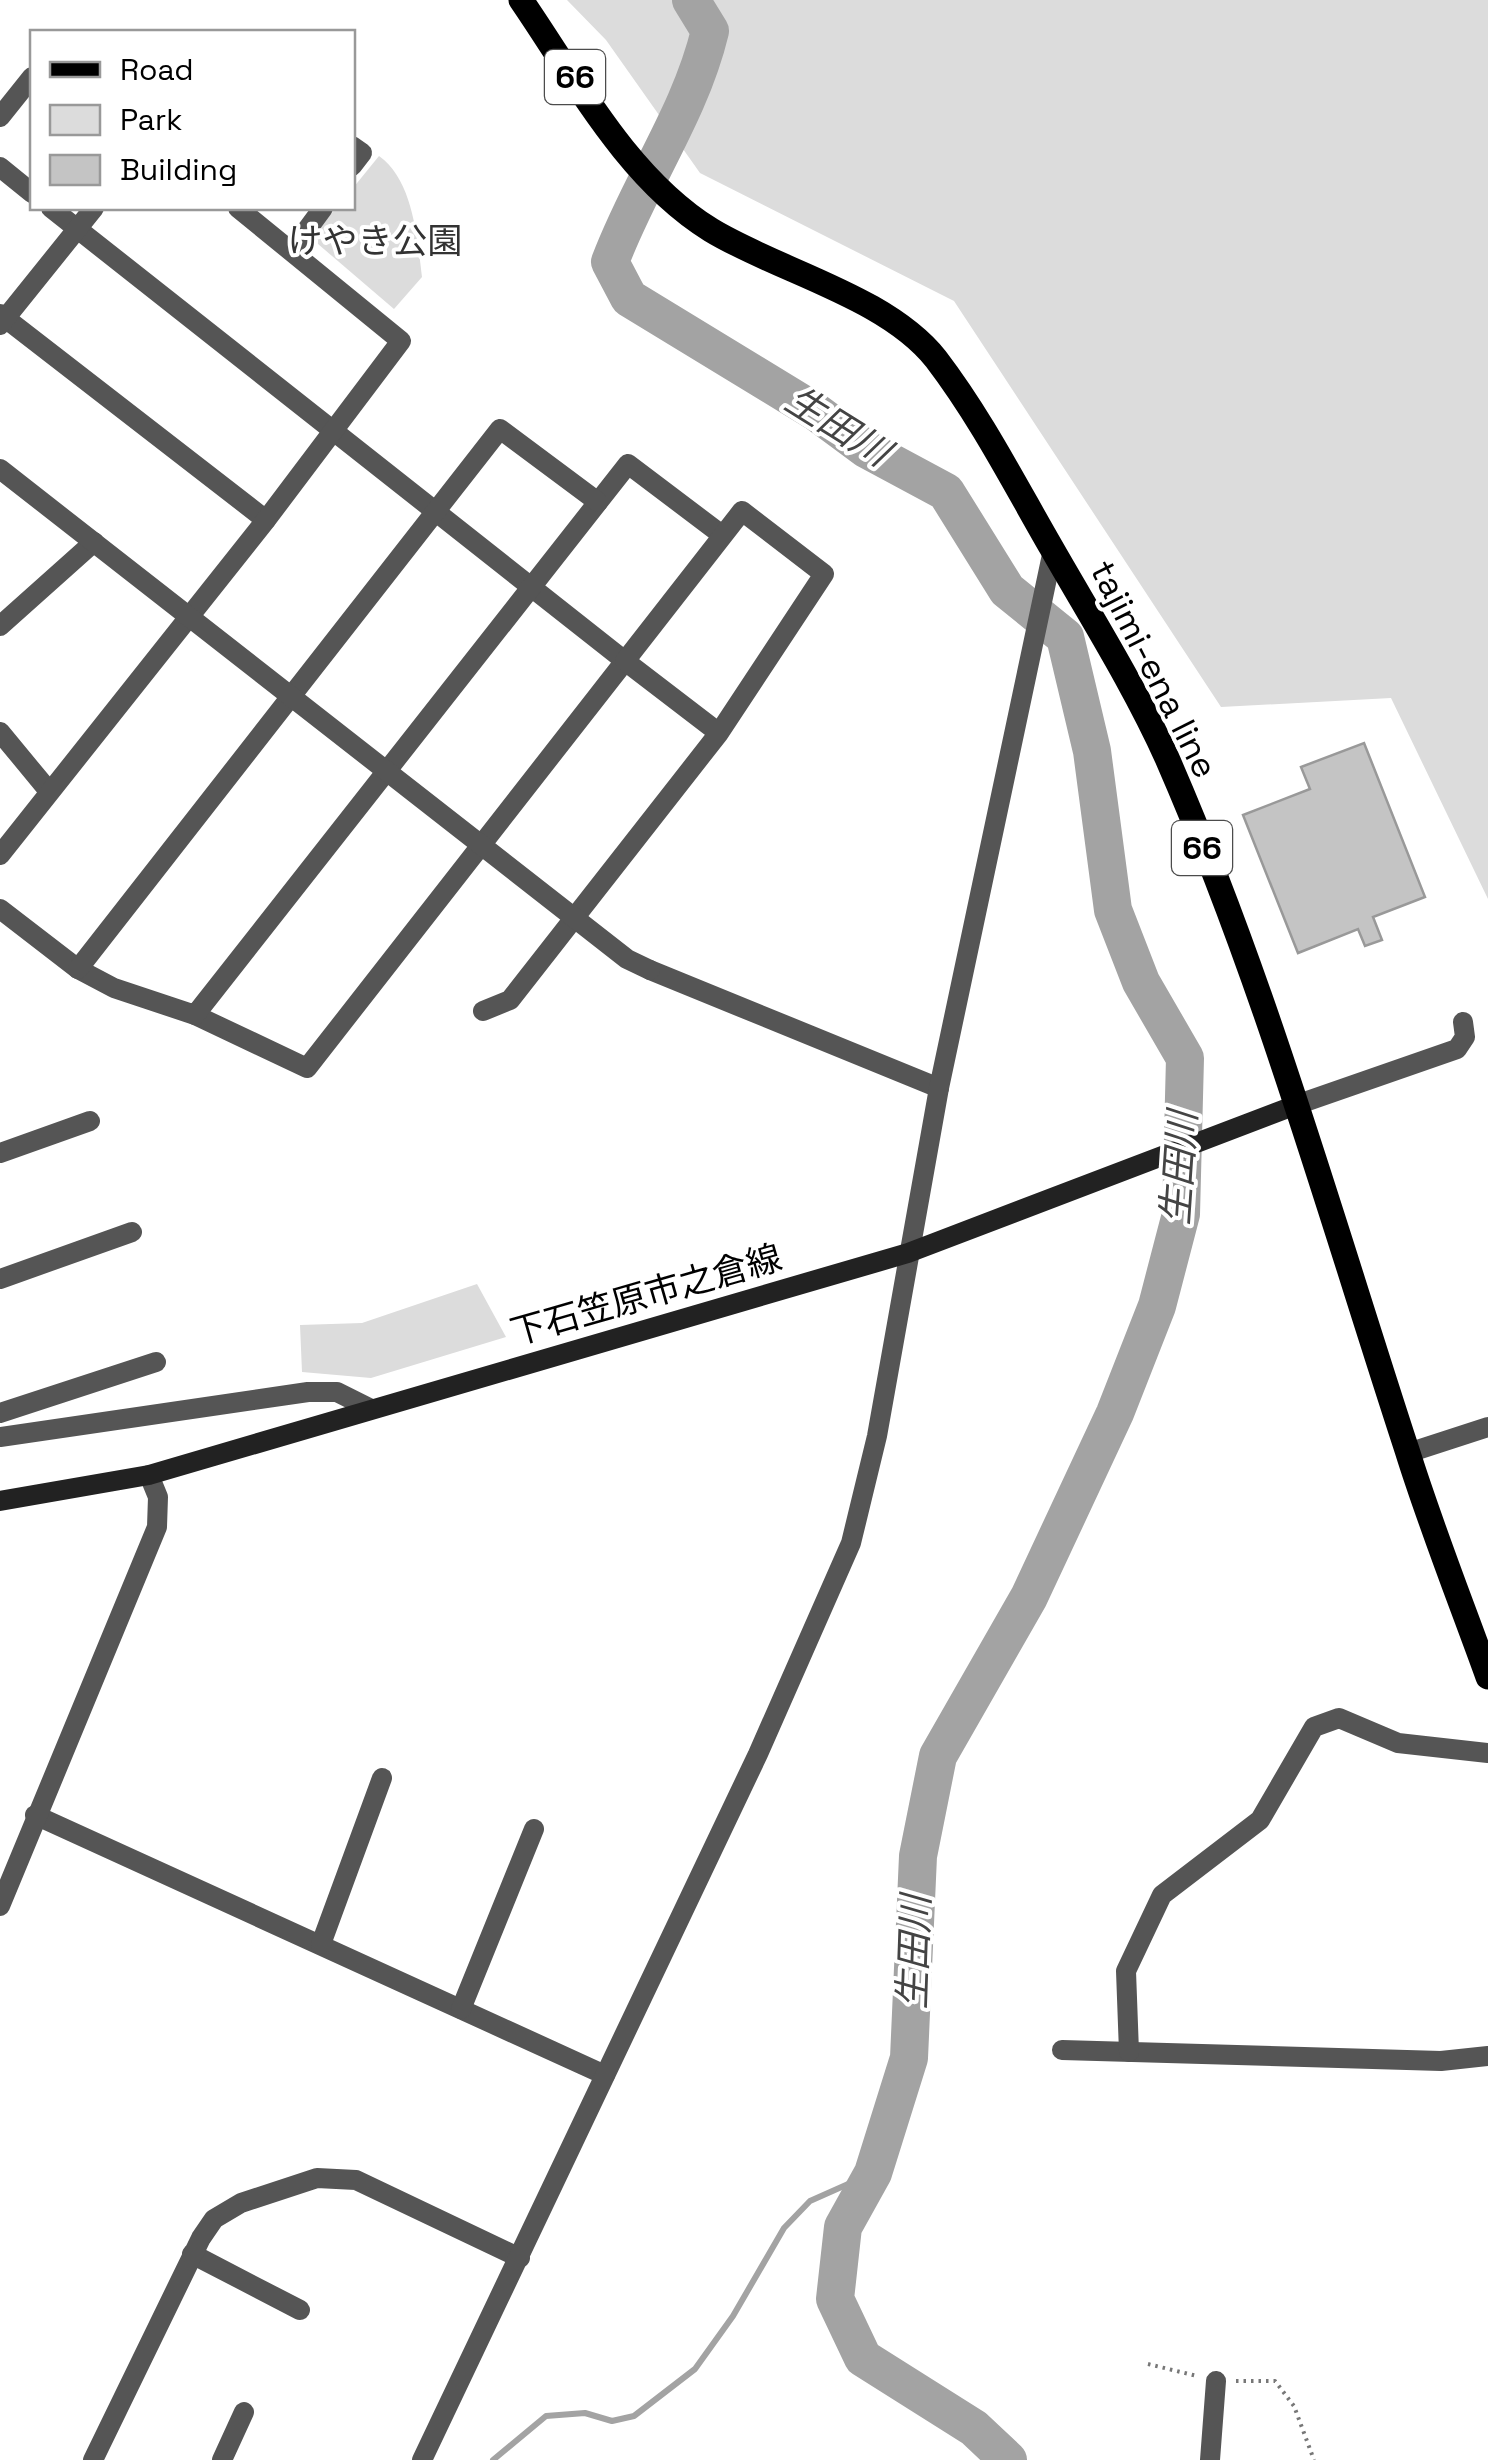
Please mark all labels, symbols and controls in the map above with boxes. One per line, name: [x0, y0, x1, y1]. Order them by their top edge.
legend: [30, 30, 355, 210]
text: Road: [120, 50, 194, 89]
road number: 66: [545, 50, 605, 104]
text: Park: [120, 100, 182, 139]
text: Building: [120, 150, 237, 189]
park label: けやき公園: [287, 219, 463, 263]
water label: 生田川: [777, 375, 902, 479]
street label: tajimi-ena line: [1080, 553, 1228, 785]
road number: 66: [1172, 821, 1232, 875]
water label: 生田川: [1151, 1105, 1207, 1227]
street label: 下石笠原市之倉線: [505, 1235, 787, 1355]
water label: 生田川: [888, 1890, 940, 2010]

